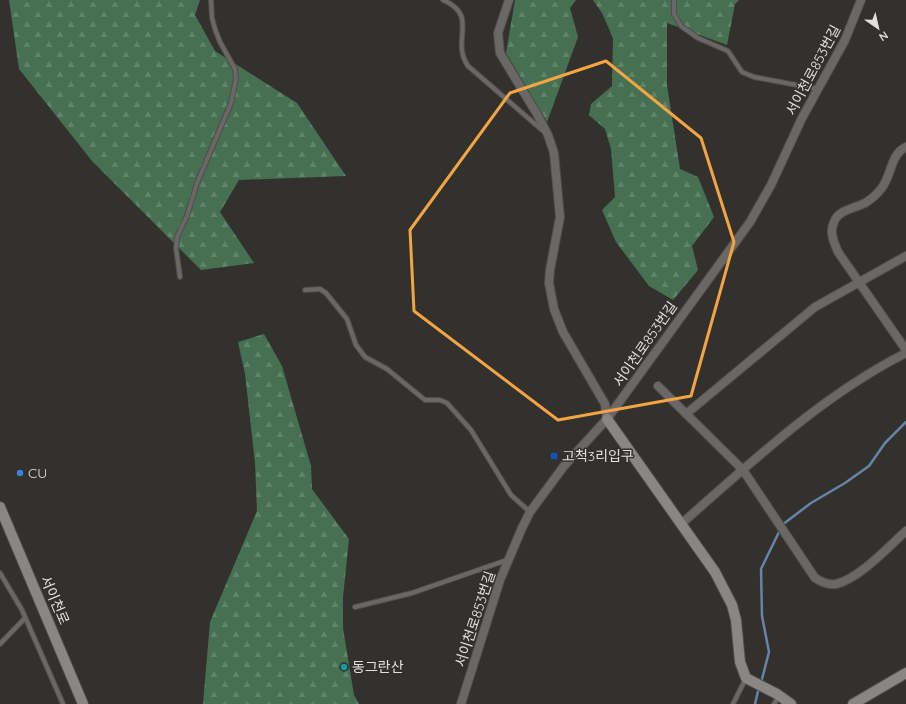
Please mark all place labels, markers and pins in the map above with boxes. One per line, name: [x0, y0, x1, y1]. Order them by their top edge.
place label: 고척3리입구: [562, 447, 634, 465]
marker: 고척3리입구: [549, 451, 559, 461]
place label: CU: [28, 464, 47, 482]
marker: CU: [15, 468, 25, 478]
place label: 동그란산: [352, 658, 404, 676]
marker: 동그란산: [339, 662, 349, 672]

